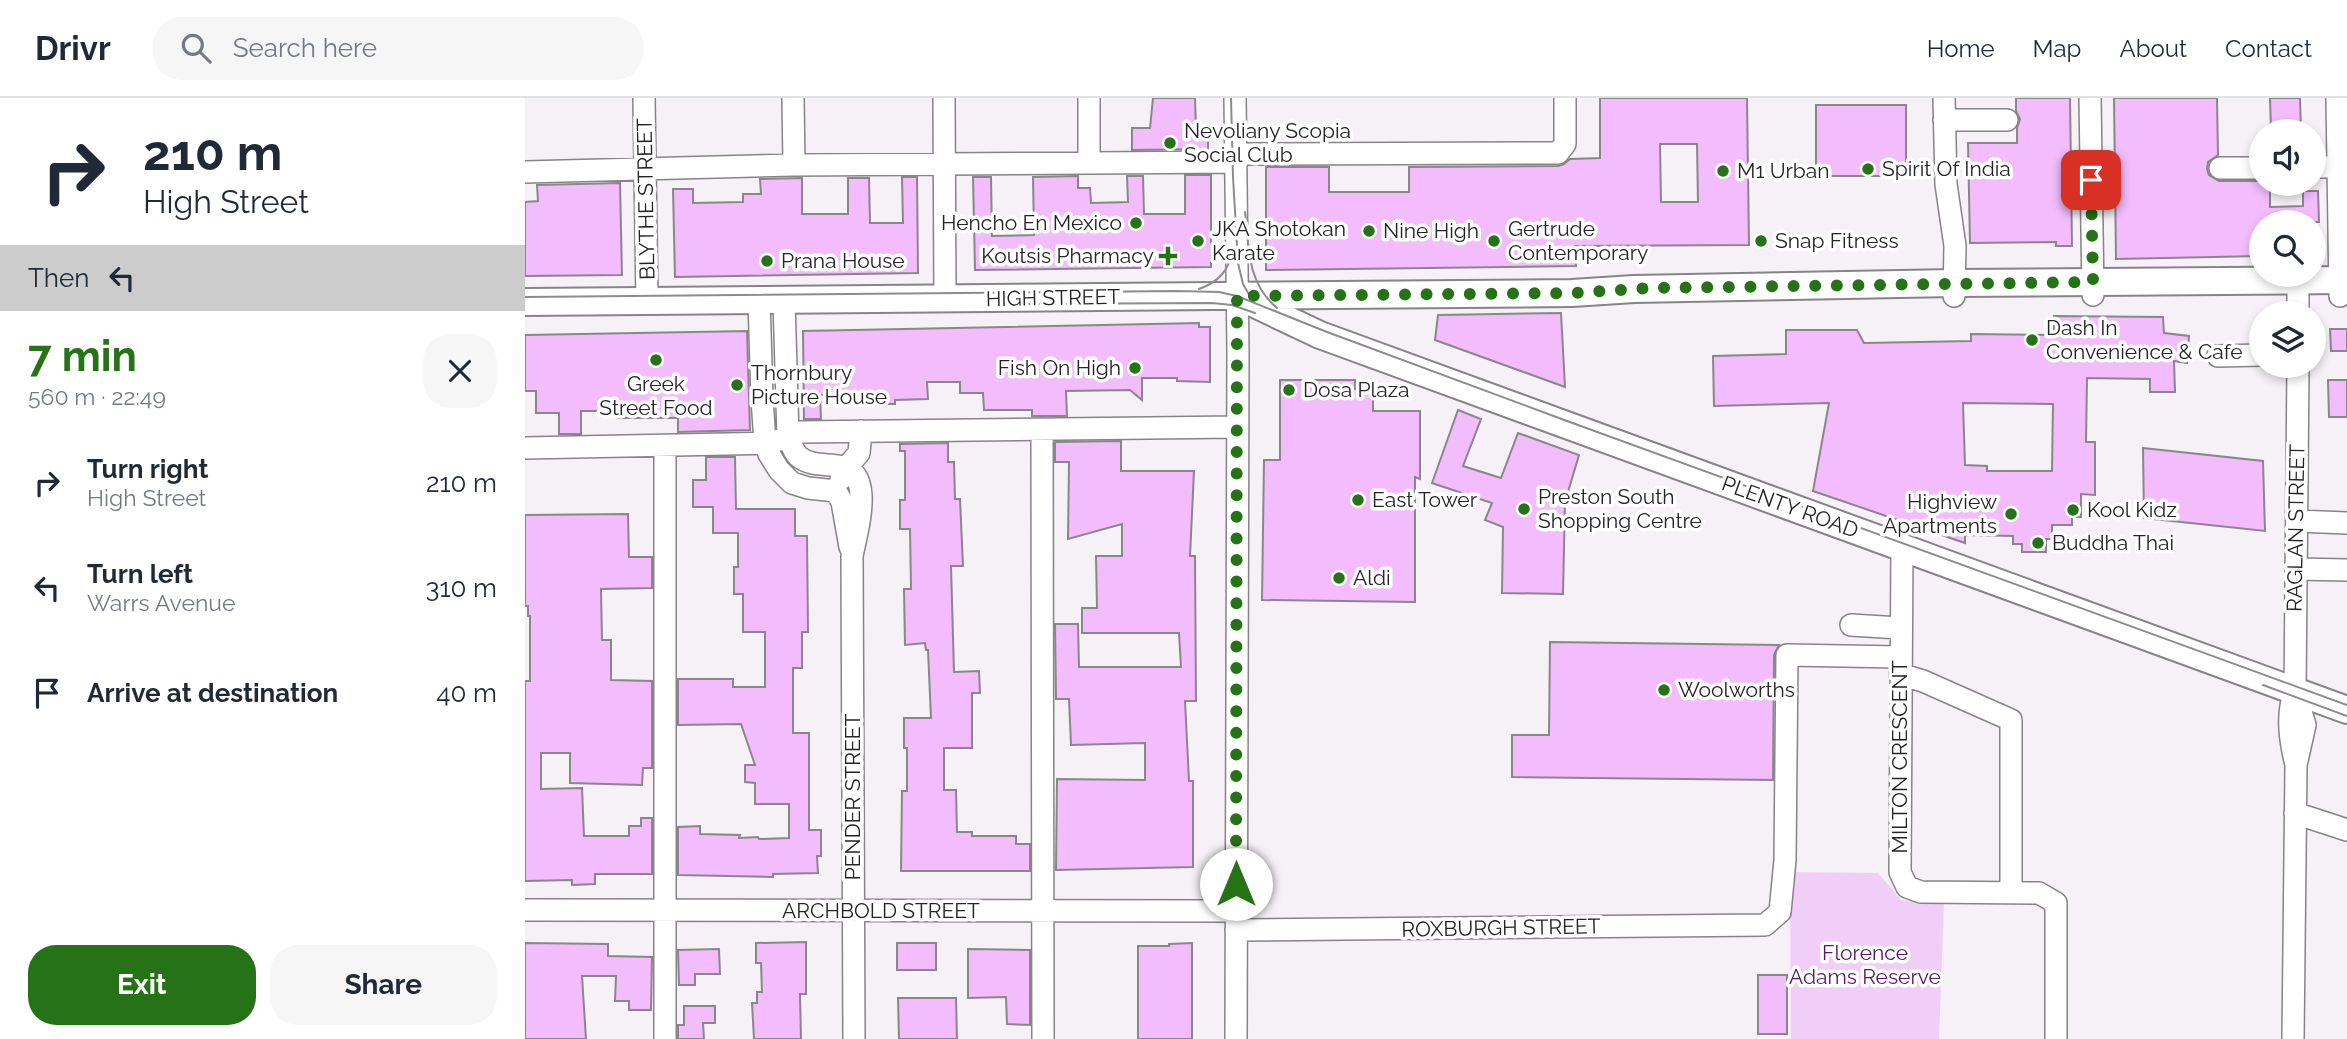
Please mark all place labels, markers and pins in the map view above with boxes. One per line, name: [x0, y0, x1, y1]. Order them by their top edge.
place label: Nevoliany Scopia Social Club: [1184, 118, 1351, 167]
marker: Nevoliany Scopia Social Club: [1162, 135, 1178, 151]
pin: [2061, 150, 2121, 210]
place label: Spirit Of India: [1882, 156, 2011, 181]
place label: M1 Urban: [1737, 158, 1830, 183]
marker: Spirit Of India: [1860, 161, 1876, 177]
marker: M1 Urban: [1715, 163, 1731, 179]
place label: Hencho En Mexico: [941, 210, 1122, 235]
marker: Hencho En Mexico: [1128, 215, 1144, 231]
place label: JKA Shotokan Karate: [1212, 216, 1346, 265]
place label: Gertrude Contemporary: [1508, 216, 1649, 265]
place label: Nine High: [1383, 218, 1479, 243]
marker: Nine High: [1361, 223, 1377, 239]
place label: Snap Fitness: [1775, 228, 1899, 253]
marker: JKA Shotokan Karate: [1190, 233, 1206, 249]
marker: Gertrude Contemporary: [1486, 233, 1502, 249]
marker: Snap Fitness: [1753, 233, 1769, 249]
place label: Koutsis Pharmacy: [981, 243, 1154, 268]
place label: Prana House: [781, 248, 905, 273]
marker: Koutsis Pharmacy: [1160, 248, 1176, 264]
marker: Prana House: [759, 253, 775, 269]
place label: Dash In Convenience & Cafe: [2046, 315, 2243, 364]
marker: Dash In Convenience & Cafe: [2024, 332, 2040, 348]
marker: Greek Street Food: [648, 352, 664, 368]
place label: Fish On High: [998, 355, 1121, 380]
place label: Thornbury Picture House: [751, 360, 887, 409]
marker: Fish On High: [1127, 360, 1143, 376]
place label: Greek Street Food: [599, 371, 713, 420]
marker: Thornbury Picture House: [729, 377, 745, 393]
place label: Dosa Plaza: [1303, 377, 1409, 402]
marker: Dosa Plaza: [1281, 382, 1297, 398]
place label: Preston South Shopping Centre: [1538, 484, 1702, 533]
place label: East Tower: [1372, 487, 1478, 512]
place label: Highview Apartments: [1883, 489, 1997, 538]
marker: East Tower: [1350, 492, 1366, 508]
place label: Kool Kidz: [2087, 497, 2177, 522]
marker: Preston South Shopping Centre: [1516, 501, 1532, 517]
marker: Kool Kidz: [2065, 502, 2081, 518]
marker: Highview Apartments: [2003, 506, 2019, 522]
place label: Buddha Thai: [2052, 530, 2174, 555]
marker: Buddha Thai: [2030, 535, 2046, 551]
place label: Aldi: [1353, 565, 1391, 590]
marker: Aldi: [1331, 570, 1347, 586]
place label: Woolworths: [1678, 677, 1795, 702]
marker: Woolworths: [1656, 682, 1672, 698]

